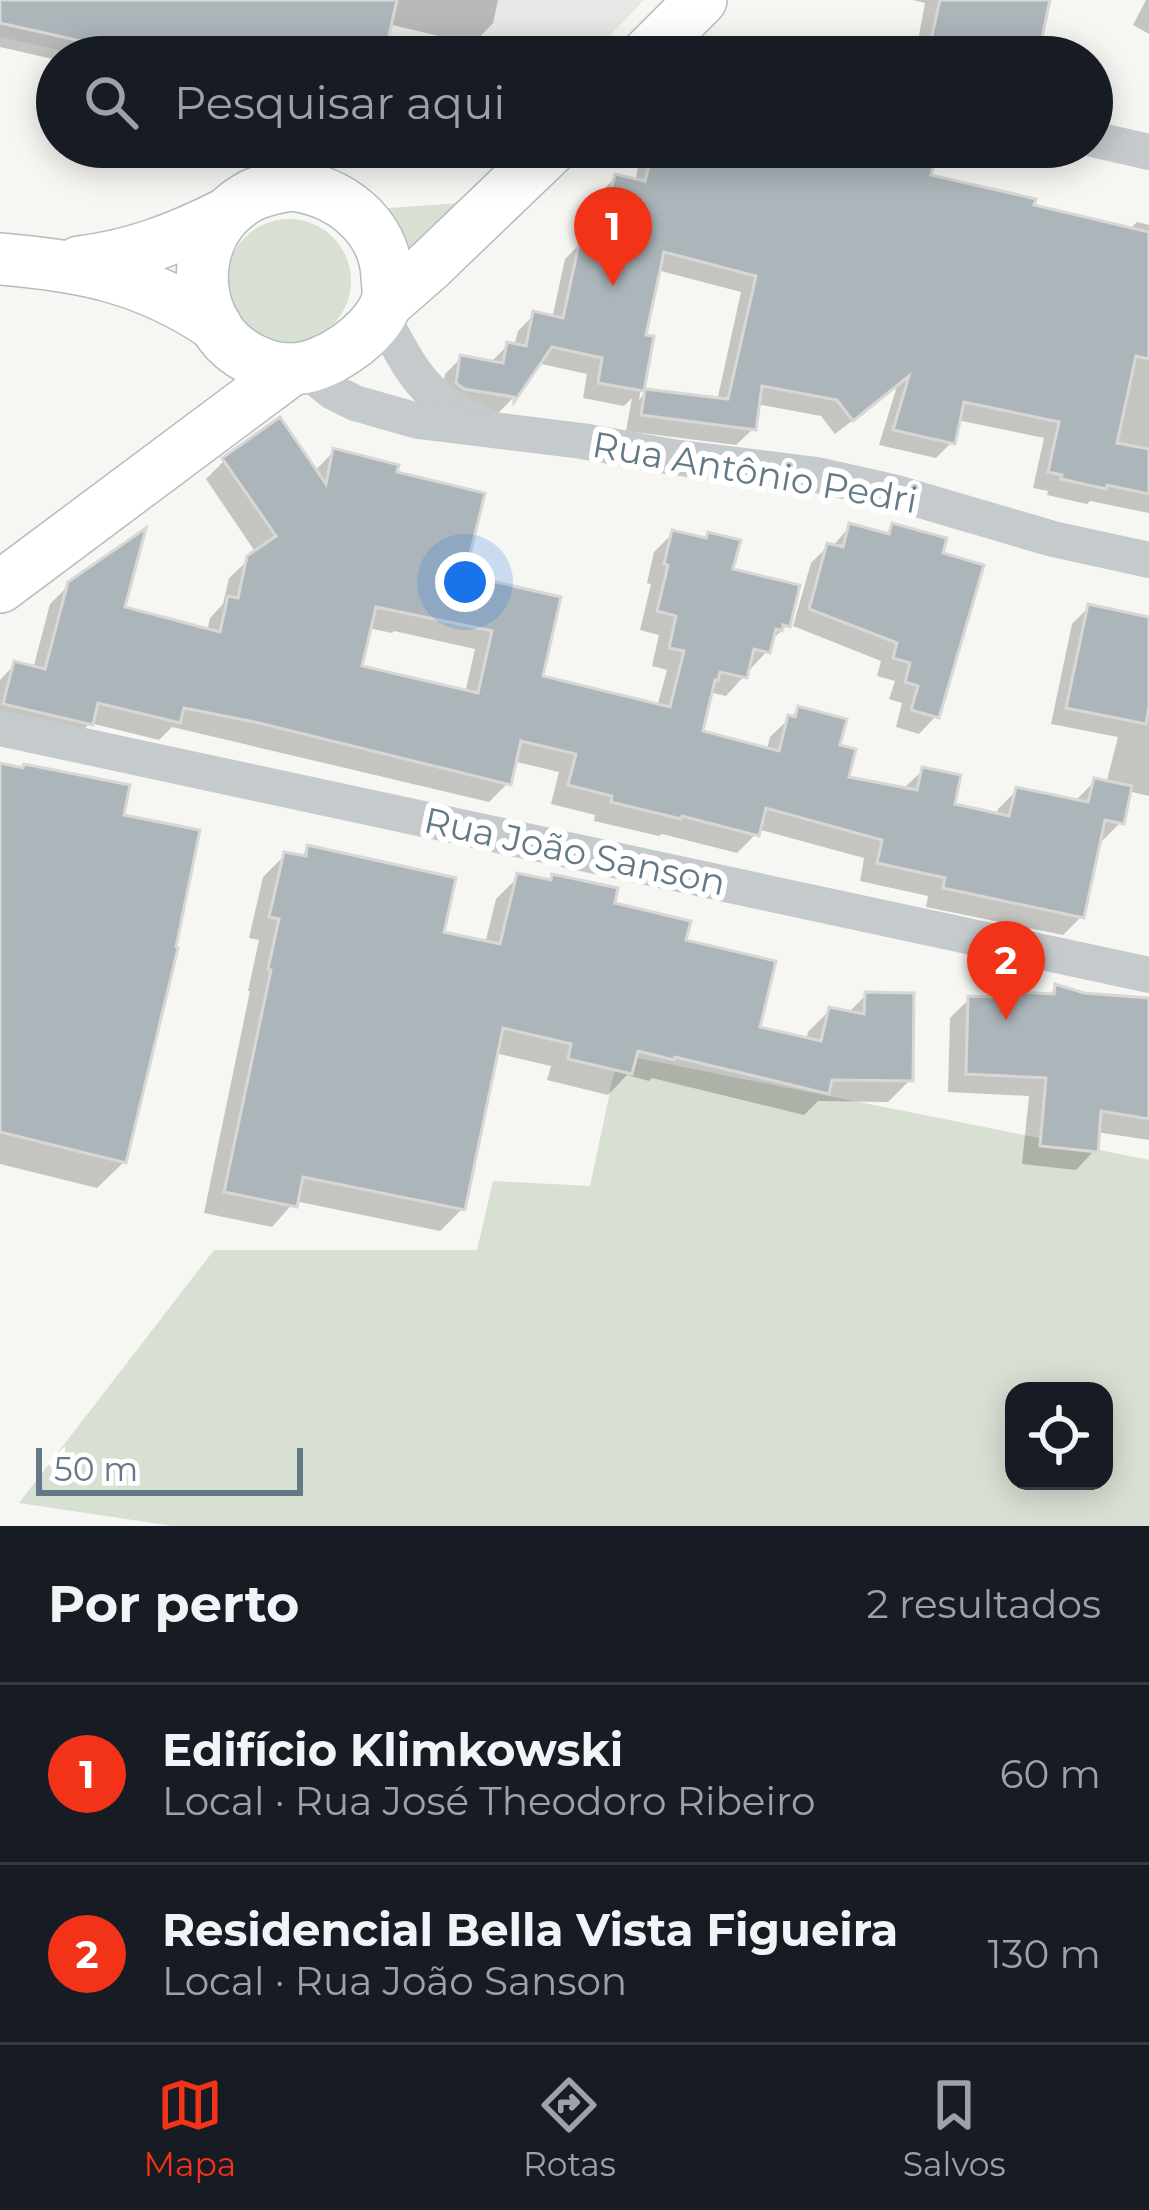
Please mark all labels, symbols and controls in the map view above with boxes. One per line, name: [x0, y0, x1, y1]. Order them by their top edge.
search box: [36, 36, 1113, 168]
icon: search: [78, 69, 144, 135]
text: Pesquisar aqui: [174, 75, 505, 130]
pin: 1: [574, 187, 652, 286]
street label: Rua Antônio Pedri: [589, 422, 921, 522]
your location: [435, 552, 495, 612]
street label: Rua João Sanson: [420, 798, 730, 904]
pin: 2: [967, 921, 1045, 1020]
map controls: [1005, 1382, 1113, 1490]
button: locate: [1005, 1382, 1113, 1490]
scale bar: [36, 1442, 303, 1495]
text: 50 m: [54, 1449, 138, 1489]
text: Por perto: [48, 1573, 299, 1635]
text: 2 resultados: [867, 1580, 1101, 1628]
text: Edifício Klimkowski: [162, 1722, 623, 1777]
text: 1: [79, 1750, 95, 1798]
text: 60 m: [1000, 1750, 1101, 1798]
text: Local · Rua José Theodoro Ribeiro: [162, 1777, 816, 1825]
text: Residencial Bella Vista Figueira: [162, 1902, 898, 1957]
text: 2: [75, 1930, 99, 1978]
text: 130 m: [988, 1930, 1101, 1978]
text: Local · Rua João Sanson: [162, 1957, 627, 2005]
tab: Mapa: [143, 2072, 236, 2184]
tab: Rotas: [523, 2072, 616, 2184]
tab: Salvos: [903, 2072, 1006, 2184]

